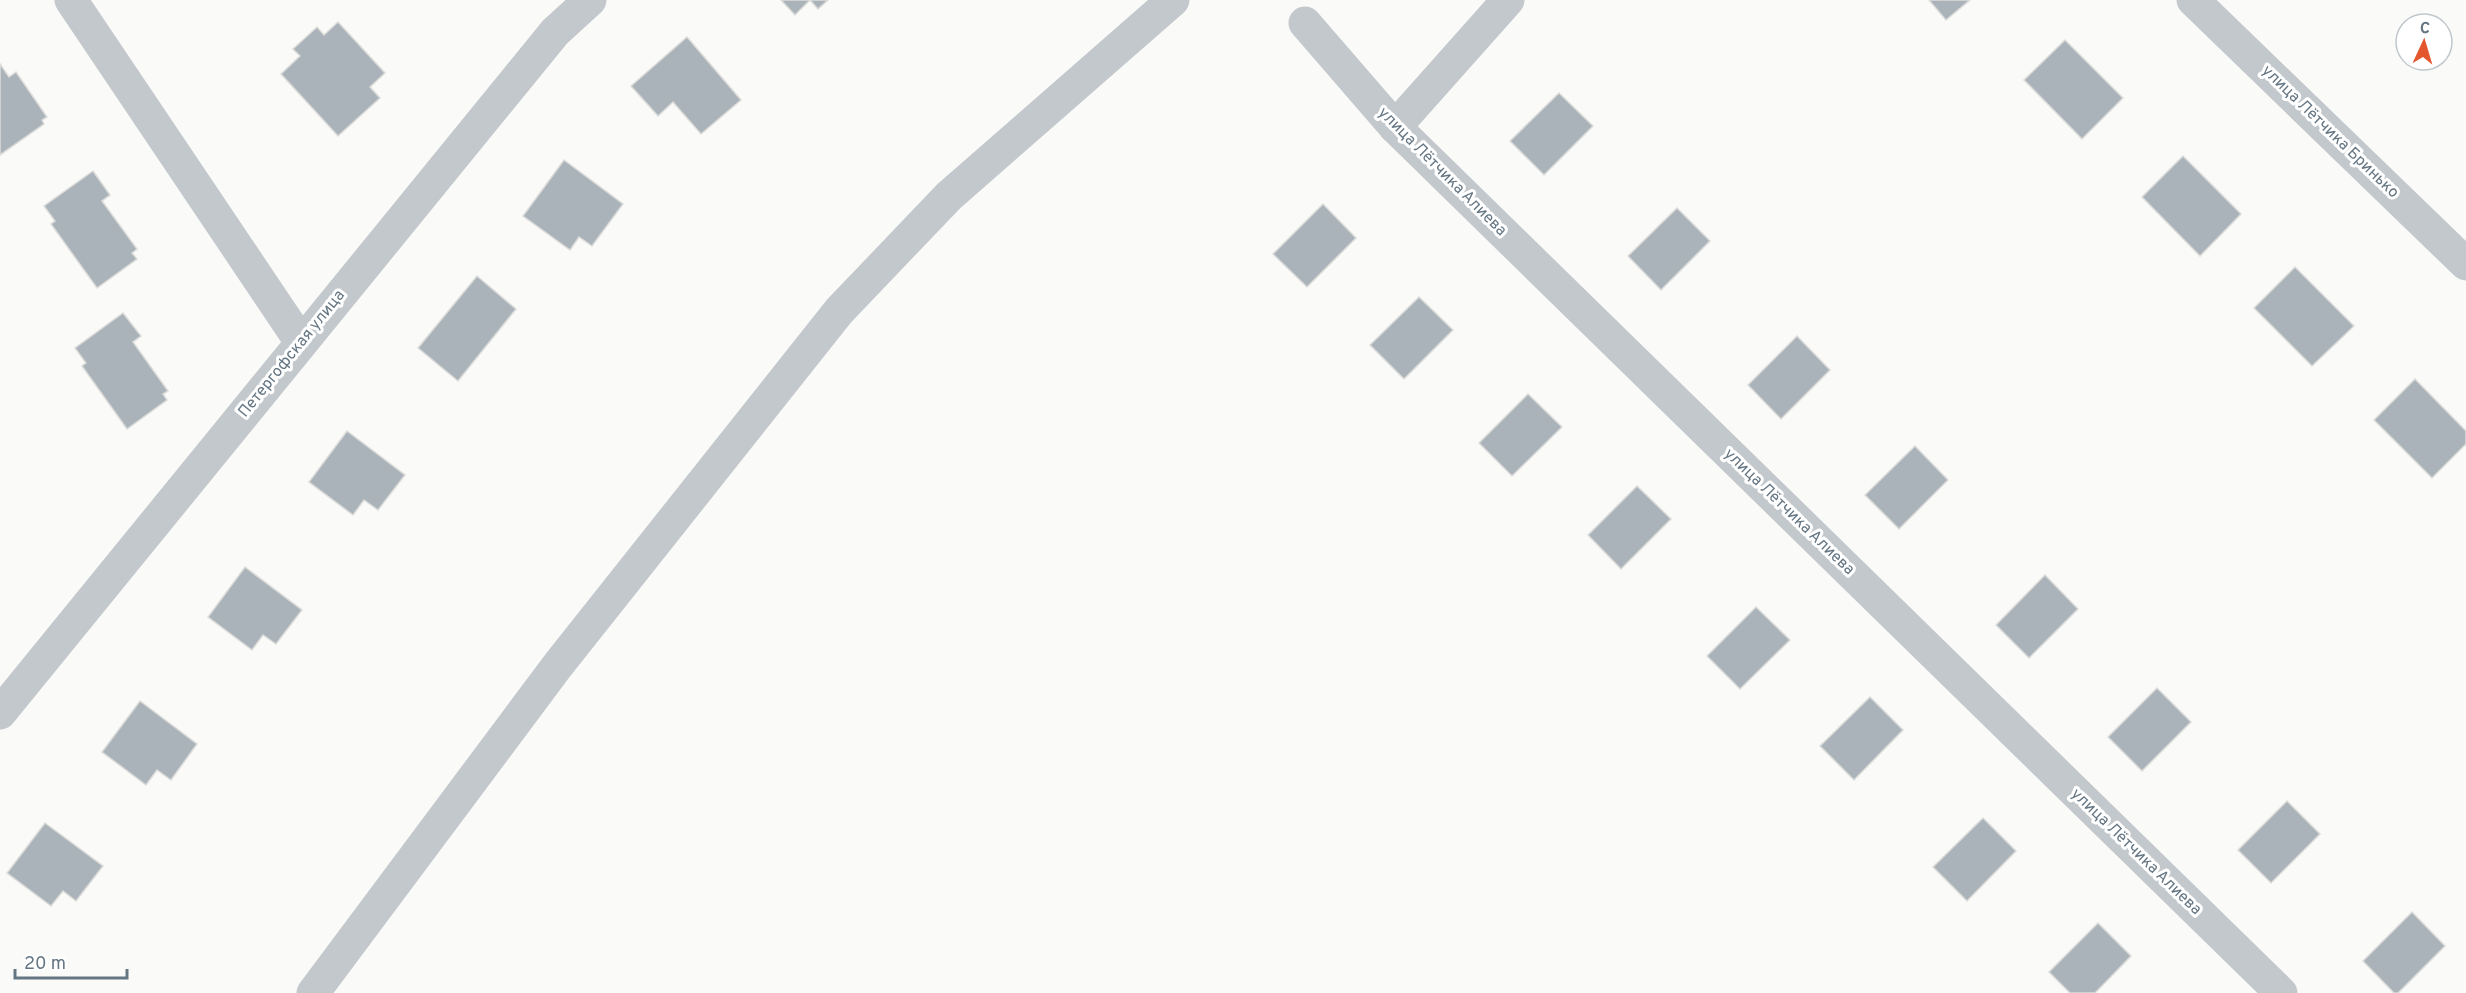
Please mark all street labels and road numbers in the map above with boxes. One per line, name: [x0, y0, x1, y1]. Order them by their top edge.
street label: улица Лётчика Бринько: [2257, 61, 2403, 203]
street label: улица Лётчика Алиева: [1373, 103, 1511, 241]
street label: Петергофская улица: [234, 286, 350, 422]
street label: улица Лётчика Алиева: [1719, 444, 1859, 580]
street label: улица Лётчика Алиева: [2066, 784, 2206, 920]

